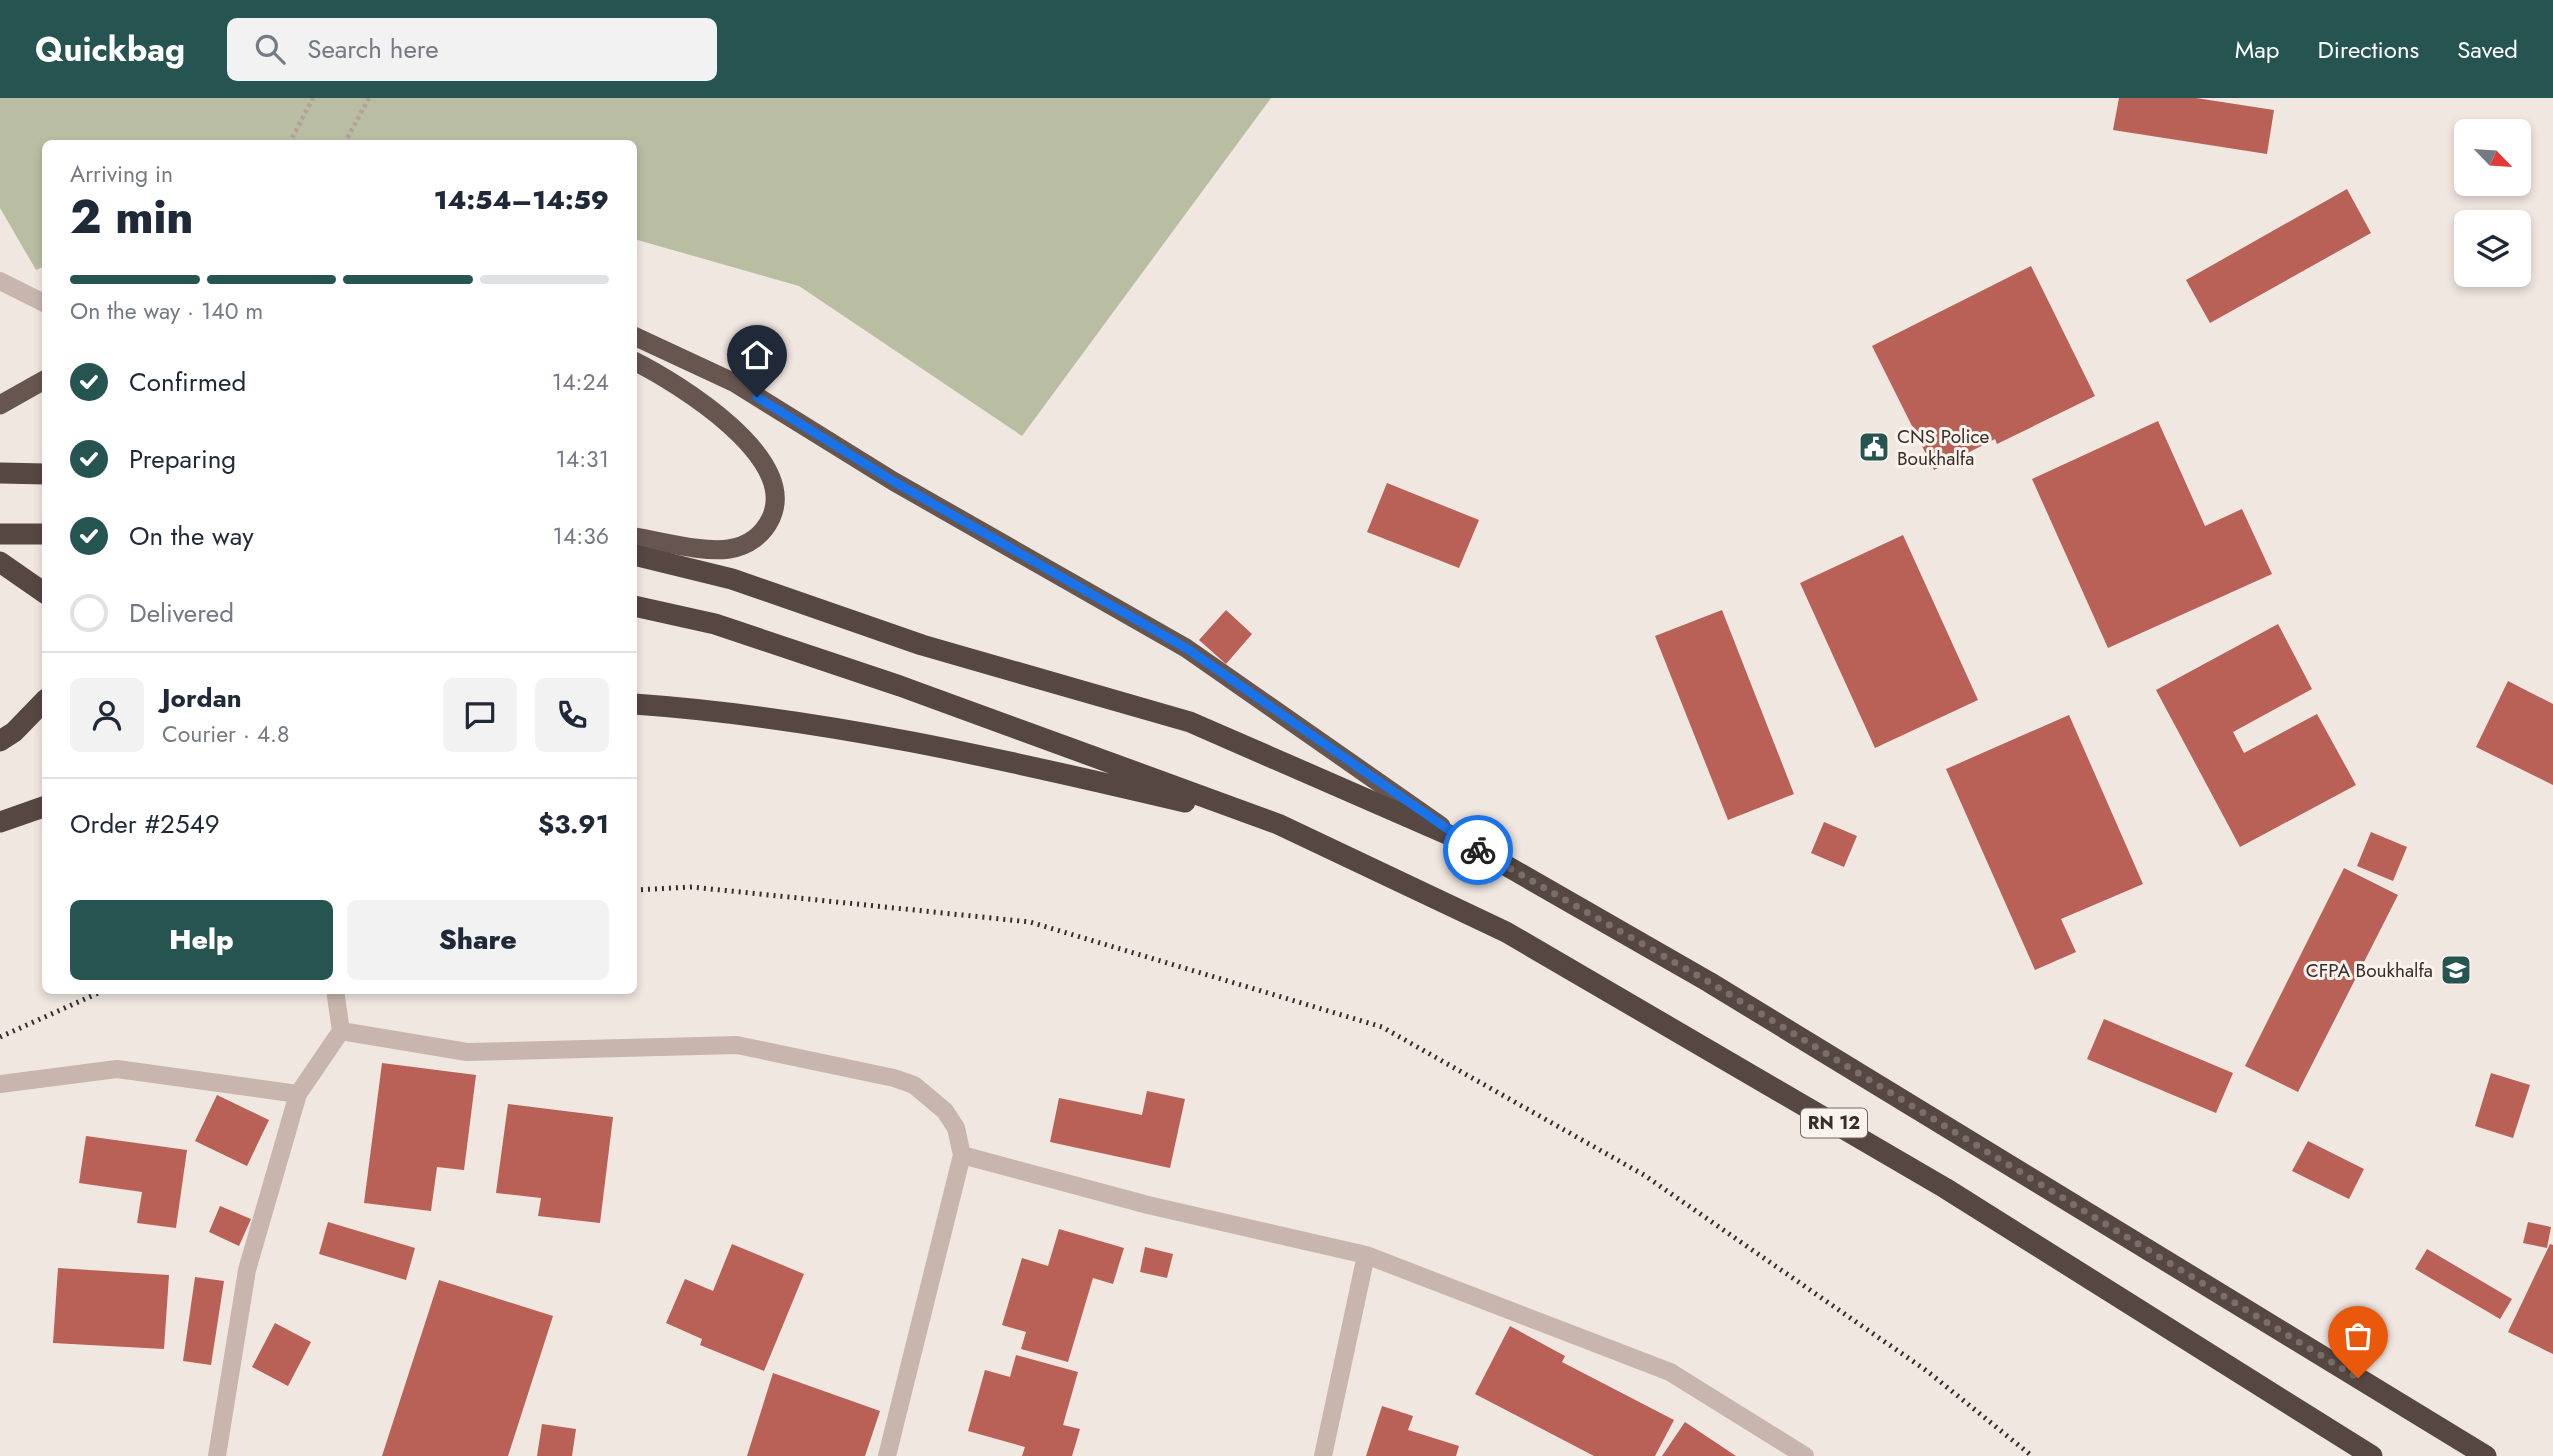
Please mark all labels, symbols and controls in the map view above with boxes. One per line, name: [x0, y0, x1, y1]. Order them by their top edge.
search box: [227, 18, 717, 81]
text: Quickbag: [35, 26, 185, 73]
icon: search: [251, 30, 289, 68]
text: Search here: [307, 30, 439, 68]
text: Map: [2235, 32, 2280, 67]
text: Directions: [2318, 32, 2419, 67]
text: Saved: [2457, 32, 2518, 67]
north arrow: [2454, 119, 2530, 196]
map controls: [2454, 119, 2531, 287]
text: Arriving in: [70, 157, 173, 191]
text: 14:54–14:59: [434, 181, 609, 219]
text: 2 min: [70, 184, 194, 250]
button: layers: [2454, 210, 2531, 287]
text: On the way · 140 m: [70, 294, 263, 328]
pin: [727, 325, 787, 397]
icon: home: [738, 336, 776, 374]
icon: check: [70, 363, 108, 401]
text: Confirmed: [129, 363, 246, 401]
text: 14:24: [552, 365, 609, 399]
place label: CNS Police Boukhalfa: [1897, 423, 1989, 472]
public building icon: CNS Police Boukhalfa: [1857, 430, 1891, 464]
icon: check: [70, 440, 108, 478]
text: Preparing: [129, 440, 236, 478]
text: 14:31: [555, 442, 609, 476]
icon: check: [70, 517, 108, 555]
text: On the way: [129, 517, 254, 555]
text: 14:36: [553, 519, 609, 553]
text: Delivered: [129, 594, 234, 632]
button: person: [70, 678, 144, 752]
button: chat: [443, 678, 517, 752]
button: phone: [535, 678, 609, 752]
text: Jordan: [162, 679, 242, 717]
text: Courier · 4.8: [162, 717, 290, 751]
text: Order #2549: [70, 805, 220, 843]
text: $3.91: [538, 805, 609, 843]
courier: [1443, 815, 1513, 885]
icon: bike: [1459, 831, 1497, 869]
button: Help: [70, 900, 333, 980]
button: Share: [347, 900, 609, 980]
school or university icon: CFPA Boukhalfa: [2439, 953, 2473, 987]
place label: CFPA Boukhalfa: [2306, 957, 2433, 984]
road number: RN 12: [1801, 1108, 1867, 1138]
pin: [2328, 1306, 2388, 1378]
icon: bag: [2339, 1317, 2377, 1355]

